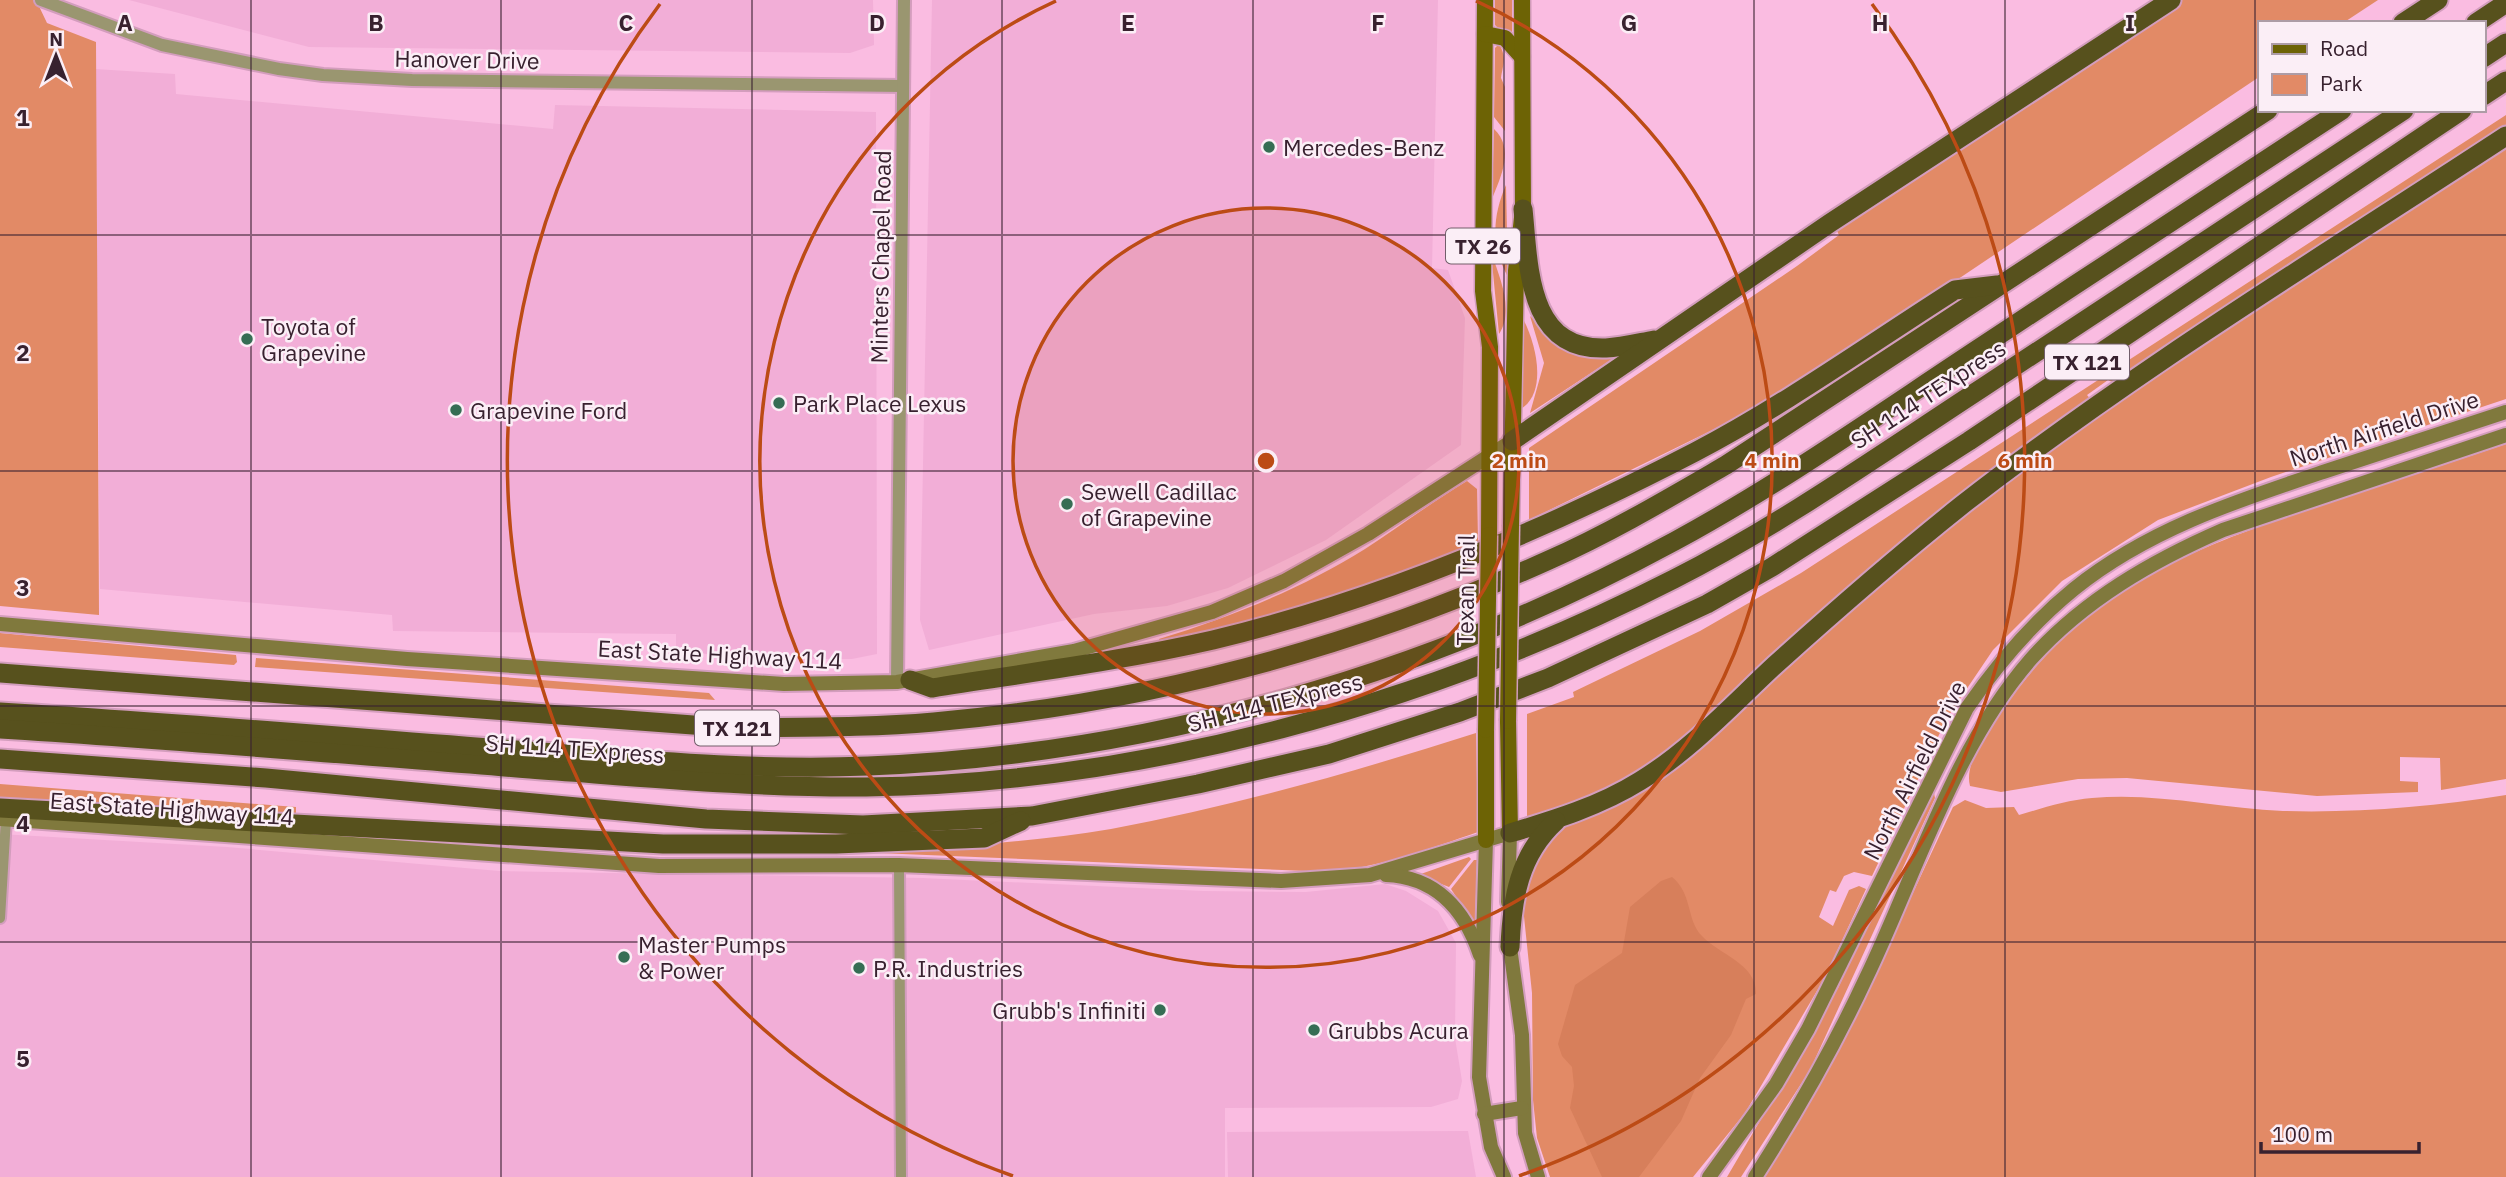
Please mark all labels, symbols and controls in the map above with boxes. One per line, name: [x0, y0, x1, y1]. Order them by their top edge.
text: A: [117, 7, 133, 37]
text: B: [368, 7, 384, 37]
text: C: [619, 7, 634, 37]
text: D: [869, 7, 885, 37]
text: E: [1121, 7, 1135, 37]
text: F: [1371, 7, 1385, 37]
text: G: [1621, 7, 1637, 37]
text: H: [1872, 7, 1888, 37]
text: I: [2125, 7, 2135, 37]
north arrow: [21, 21, 91, 91]
legend: [2258, 21, 2485, 112]
text: N: [49, 27, 63, 51]
text: Road: [2320, 34, 2368, 62]
street label: Hanover Drive: [394, 43, 540, 75]
text: Park: [2320, 69, 2363, 97]
text: 1: [16, 102, 30, 132]
place label: Mercedes-Benz: [1283, 132, 1444, 162]
marker: Mercedes-Benz: [1261, 139, 1277, 155]
street label: Minters Chapel Road: [863, 150, 897, 364]
road number: TX 26: [1446, 229, 1520, 264]
place label: Toyota of Grapevine: [261, 311, 366, 367]
marker: Toyota of Grapevine: [239, 331, 255, 347]
street label: SH 114 TEXpress: [1845, 333, 2011, 455]
text: 2: [16, 337, 30, 367]
road number: TX 121: [2045, 344, 2129, 380]
street label: North Airfield Drive: [2286, 383, 2482, 473]
place label: Park Place Lexus: [793, 388, 967, 418]
place label: Grapevine Ford: [470, 395, 627, 425]
marker: Park Place Lexus: [771, 395, 787, 411]
marker: Grapevine Ford: [448, 402, 464, 418]
text: 2 min: [1492, 446, 1546, 474]
text: 4 min: [1745, 446, 1799, 474]
text: 6 min: [1998, 446, 2052, 474]
centre of rings: [1254, 449, 1278, 473]
place label: Sewell Cadillac of Grapevine: [1081, 476, 1237, 532]
marker: Sewell Cadillac of Grapevine: [1059, 496, 1075, 512]
street label: Texan Trail: [1449, 534, 1481, 646]
text: 3: [16, 572, 30, 602]
street label: East State Highway 114: [597, 633, 843, 675]
street label: SH 114 TEXpress: [1184, 666, 1366, 738]
street label: North Airfield Drive: [1856, 675, 1972, 865]
road number: TX 121: [695, 710, 779, 746]
street label: SH 114 TEXpress: [485, 727, 665, 769]
street label: East State Highway 114: [49, 784, 295, 832]
text: 4: [16, 808, 30, 838]
place label: Master Pumps & Power: [638, 929, 786, 985]
marker: Master Pumps & Power: [616, 949, 632, 965]
place label: P.R. Industries: [873, 953, 1023, 983]
marker: P.R. Industries: [851, 960, 867, 976]
place label: Grubb's Infiniti: [992, 995, 1146, 1025]
marker: Grubb's Infiniti: [1152, 1002, 1168, 1018]
place label: Grubbs Acura: [1328, 1015, 1469, 1045]
marker: Grubbs Acura: [1306, 1022, 1322, 1038]
text: 5: [16, 1043, 30, 1073]
scale bar: [2261, 1110, 2418, 1154]
text: 100 m: [2272, 1120, 2333, 1148]

